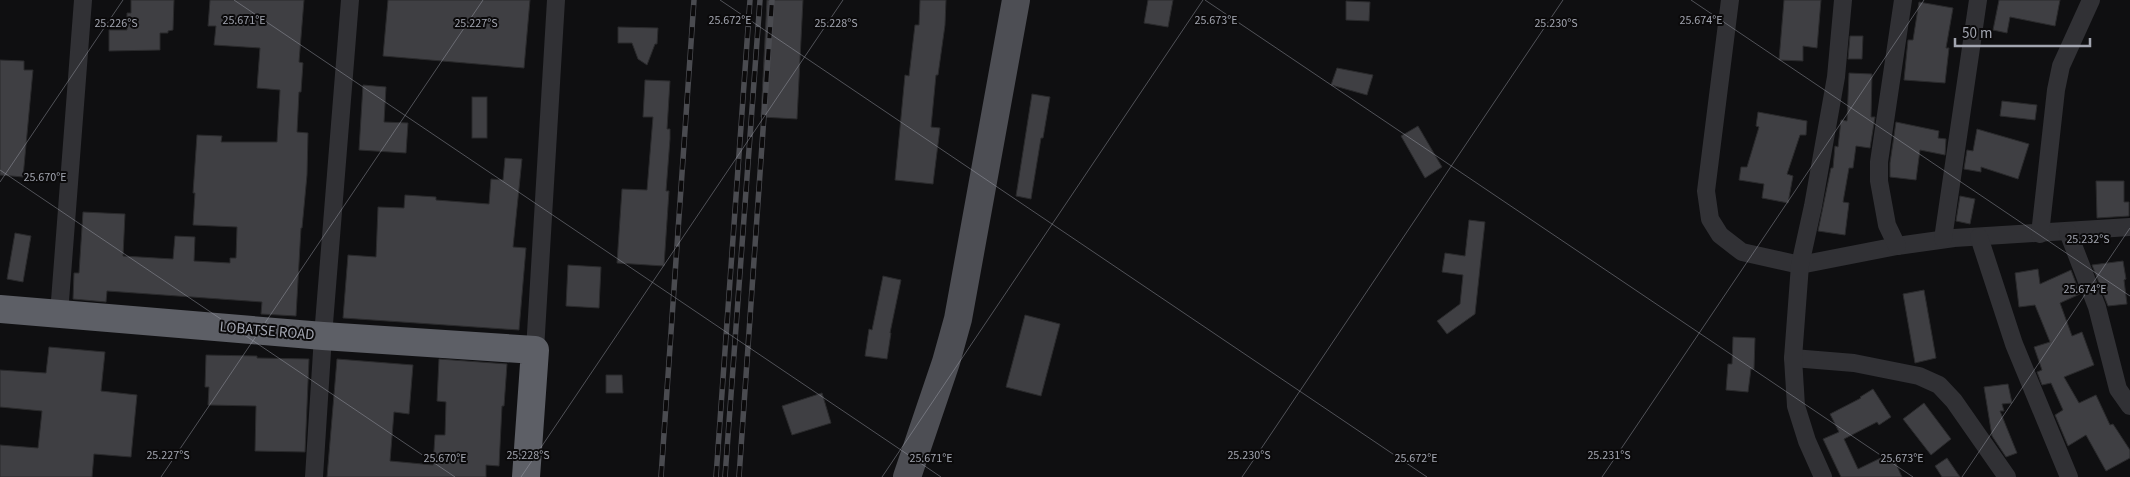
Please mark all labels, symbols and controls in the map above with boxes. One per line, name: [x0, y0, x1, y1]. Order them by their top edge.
text: 25.671°E: [222, 12, 266, 29]
text: 25.672°E: [708, 12, 752, 29]
text: 25.673°E: [1194, 12, 1238, 29]
text: 25.674°E: [1679, 12, 1723, 29]
text: 25.226°S: [94, 15, 138, 32]
text: 25.227°S: [454, 15, 498, 32]
text: 25.228°S: [814, 15, 858, 32]
text: 25.230°S: [1534, 15, 1578, 32]
scale bar: [1955, 15, 2090, 47]
text: 50 m: [1962, 23, 1992, 44]
text: 25.670°E: [23, 169, 67, 186]
text: 25.232°S: [2066, 231, 2110, 248]
text: 25.674°E: [2063, 281, 2107, 298]
street label: LOBATSE ROAD: [219, 316, 315, 346]
text: 25.227°S: [146, 447, 190, 464]
text: 25.228°S: [506, 447, 550, 464]
text: 25.230°S: [1227, 447, 1271, 464]
text: 25.231°S: [1587, 447, 1631, 464]
text: 25.670°E: [423, 450, 467, 467]
text: 25.671°E: [909, 450, 953, 467]
text: 25.672°E: [1394, 450, 1438, 467]
text: 25.673°E: [1880, 450, 1924, 467]

